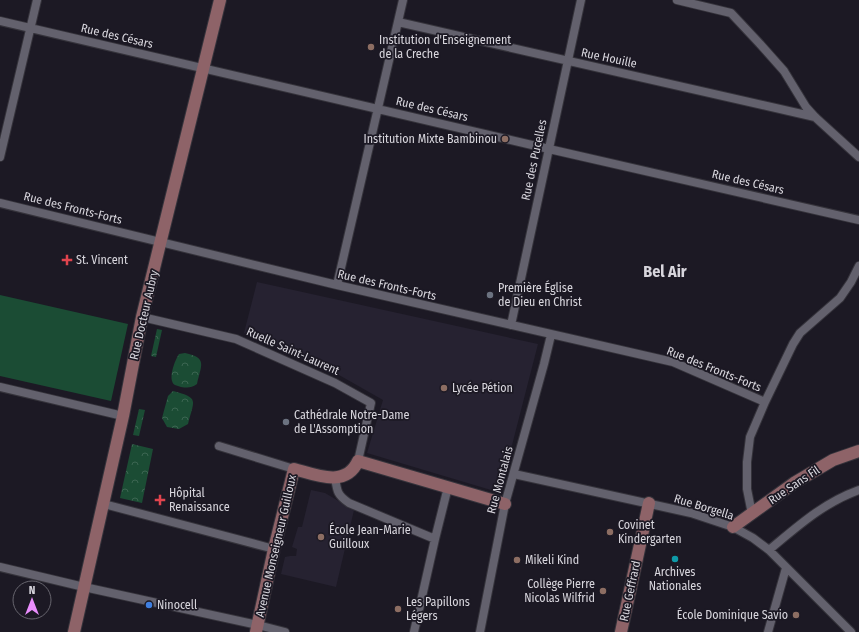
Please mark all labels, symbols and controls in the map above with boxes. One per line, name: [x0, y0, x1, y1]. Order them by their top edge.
street label: Rue des Césars: [80, 21, 154, 51]
place label: Institution d'Enseignement de la Creche: [379, 33, 511, 61]
marker: Institution d'Enseignement de la Creche: [366, 42, 376, 52]
street label: Rue Houille: [580, 45, 638, 71]
street label: Rue des Césars: [395, 94, 469, 124]
street label: Rue des Pucelles: [519, 118, 549, 202]
place label: Institution Mixte Bambinou: [364, 132, 497, 146]
marker: Institution Mixte Bambinou: [500, 134, 510, 144]
street label: Rue des Césars: [711, 167, 785, 197]
street label: Rue des Fronts-Forts: [22, 189, 124, 227]
place label: St. Vincent: [76, 253, 128, 267]
marker: St. Vincent: [61, 254, 73, 266]
district label: Bel Air: [643, 262, 687, 281]
street label: Rue des Fronts-Forts: [336, 267, 438, 303]
street label: Rue Docteur Aubry: [127, 268, 161, 361]
place label: Première Église de Dieu en Christ: [498, 280, 582, 309]
marker: Première Église de Dieu en Christ: [485, 290, 495, 300]
street label: Ruelle Saint-Laurent: [244, 324, 342, 378]
street label: Rue des Fronts-Forts: [665, 344, 763, 394]
place label: Lycée Pétion: [452, 381, 513, 395]
marker: Lycée Pétion: [439, 383, 449, 393]
place label: Cathédrale Notre-Dame de L'Assomption: [294, 408, 410, 436]
marker: Cathédrale Notre-Dame de L'Assomption: [281, 417, 291, 427]
street label: Rue Montalais: [484, 445, 516, 515]
street label: Rue Sans Fil: [766, 463, 822, 507]
street label: Avenue Monseigneur Guilloux: [253, 473, 299, 619]
place label: Hôpital Renaissance: [169, 486, 230, 514]
street label: Rue Borgella: [672, 491, 736, 523]
marker: Hôpital Renaissance: [154, 494, 166, 506]
place label: Covinet Kindergarten: [618, 518, 682, 546]
place label: École Jean-Marie Guilloux: [329, 522, 411, 551]
marker: Covinet Kindergarten: [605, 527, 615, 537]
marker: École Jean-Marie Guilloux: [316, 532, 326, 542]
place label: Mikeli Kind: [525, 553, 579, 567]
marker: Archives Nationales: [670, 554, 680, 564]
marker: Mikeli Kind: [512, 555, 522, 565]
street label: Rue Geffrard: [617, 559, 643, 623]
place label: Archives Nationales: [649, 565, 701, 593]
place label: Collège Pierre Nicolas Wilfrid: [524, 577, 595, 605]
north arrow: [12, 580, 52, 620]
text: N: [29, 584, 35, 597]
marker: Collège Pierre Nicolas Wilfrid: [598, 586, 608, 596]
place label: Les Papillons Légers: [406, 595, 470, 623]
place label: Ninocell: [157, 598, 197, 612]
marker: Ninocell: [144, 600, 154, 610]
marker: Les Papillons Légers: [393, 604, 403, 614]
place label: École Dominique Savio: [677, 607, 788, 622]
marker: École Dominique Savio: [791, 610, 801, 620]

